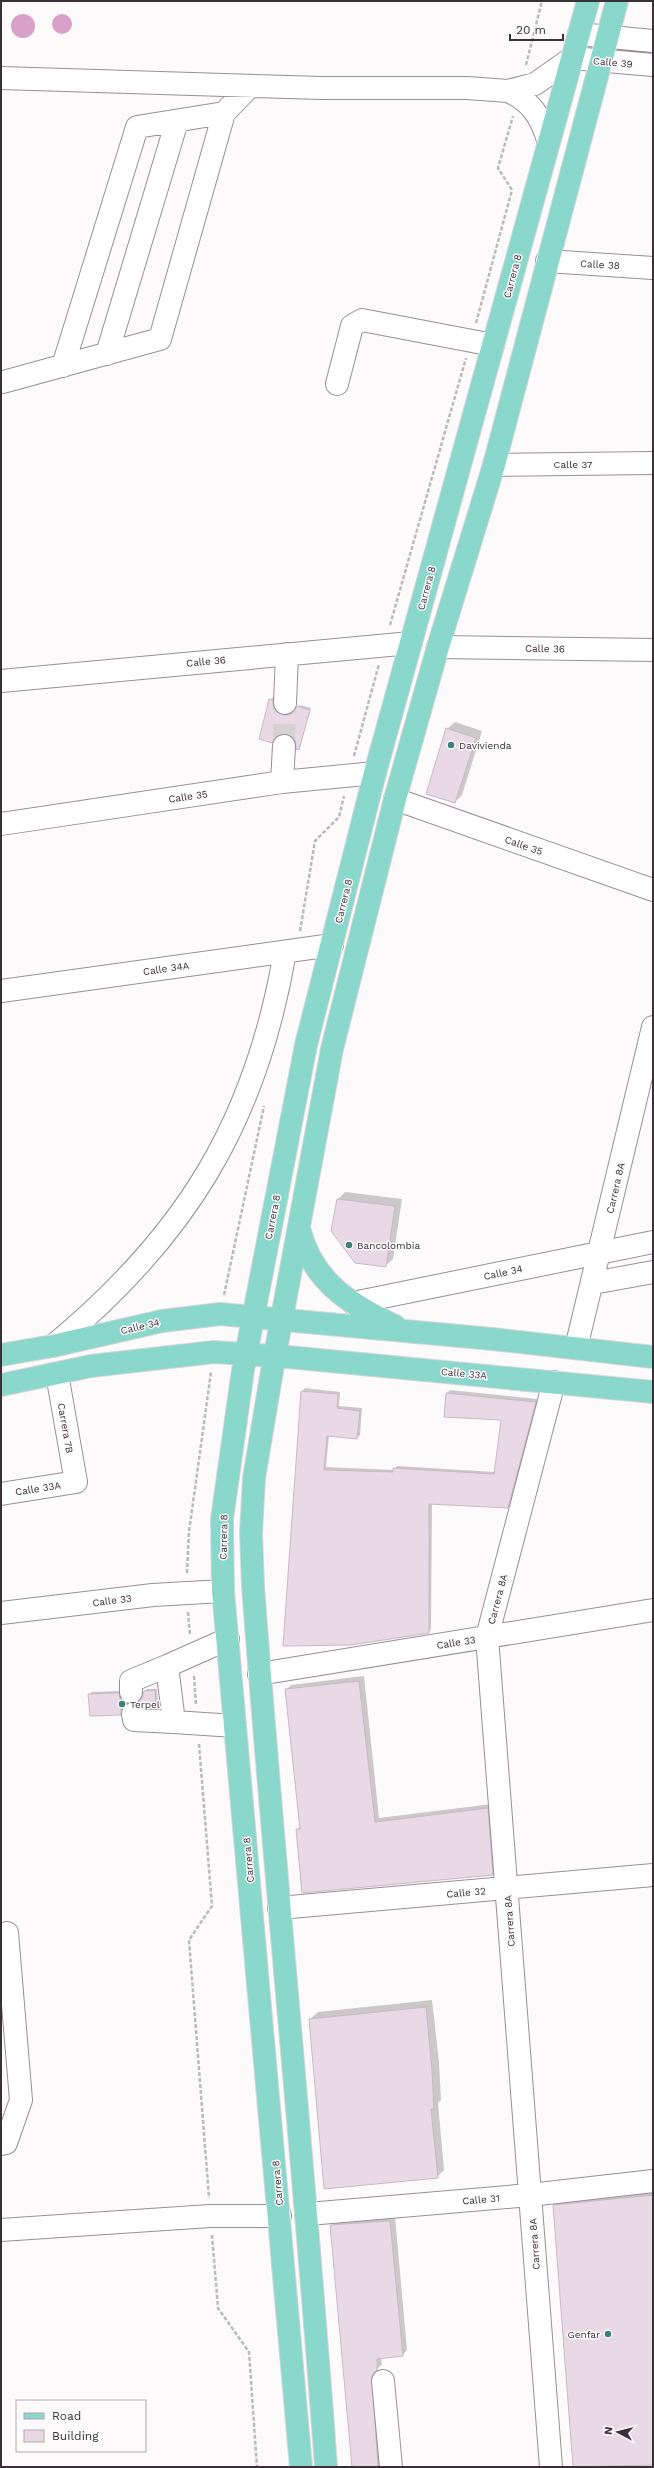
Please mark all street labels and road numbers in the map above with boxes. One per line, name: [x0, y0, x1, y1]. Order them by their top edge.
street label: Calle 39: [593, 55, 633, 70]
street label: Carrera 8: [501, 253, 524, 299]
street label: Calle 38: [580, 258, 620, 271]
street label: Calle 37: [554, 459, 593, 470]
street label: Carrera 8: [415, 565, 438, 611]
street label: Calle 36: [525, 643, 565, 654]
street label: Calle 36: [186, 654, 226, 669]
street label: Calle 35: [168, 788, 209, 805]
street label: Calle 35: [503, 834, 544, 857]
street label: Carrera 8: [333, 878, 354, 924]
street label: Calle 34A: [142, 960, 190, 977]
street label: Carrera 8A: [604, 1161, 627, 1215]
street label: Carrera 8: [263, 1194, 282, 1240]
street label: Calle 34: [483, 1263, 524, 1282]
street label: Calle 34: [120, 1317, 161, 1336]
street label: Calle 33A: [441, 1366, 488, 1381]
street label: Carrera 7B: [56, 1402, 75, 1454]
street label: Calle 33A: [14, 1479, 62, 1498]
street label: Carrera 8: [218, 1514, 229, 1560]
street label: Carrera 8A: [485, 1572, 510, 1626]
street label: Calle 33: [92, 1593, 132, 1608]
street label: Calle 33: [436, 1634, 477, 1651]
street label: Carrera 8: [241, 1837, 256, 1883]
street label: Calle 32: [446, 1885, 486, 1900]
street label: Carrera 8A: [502, 1894, 517, 1947]
street label: Carrera 8: [270, 2160, 285, 2206]
street label: Calle 31: [462, 2192, 500, 2207]
street label: Carrera 8A: [527, 2217, 542, 2270]

